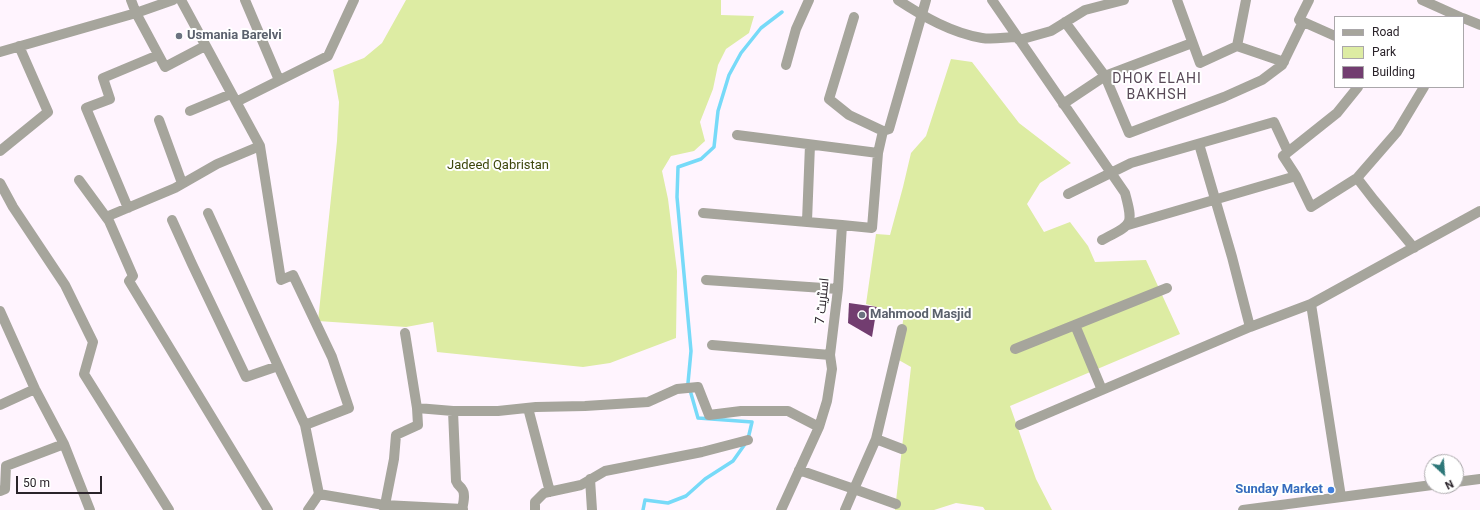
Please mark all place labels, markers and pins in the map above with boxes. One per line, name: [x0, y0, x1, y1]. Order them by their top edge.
place label: Usmania Barelvi: [187, 28, 282, 44]
marker: Usmania Barelvi: [174, 31, 184, 41]
place label: Mahmood Masjid: [870, 307, 971, 323]
marker: Mahmood Masjid: [857, 310, 867, 320]
place label: Sunday Market: [1235, 482, 1323, 498]
marker: Sunday Market: [1326, 485, 1336, 495]

